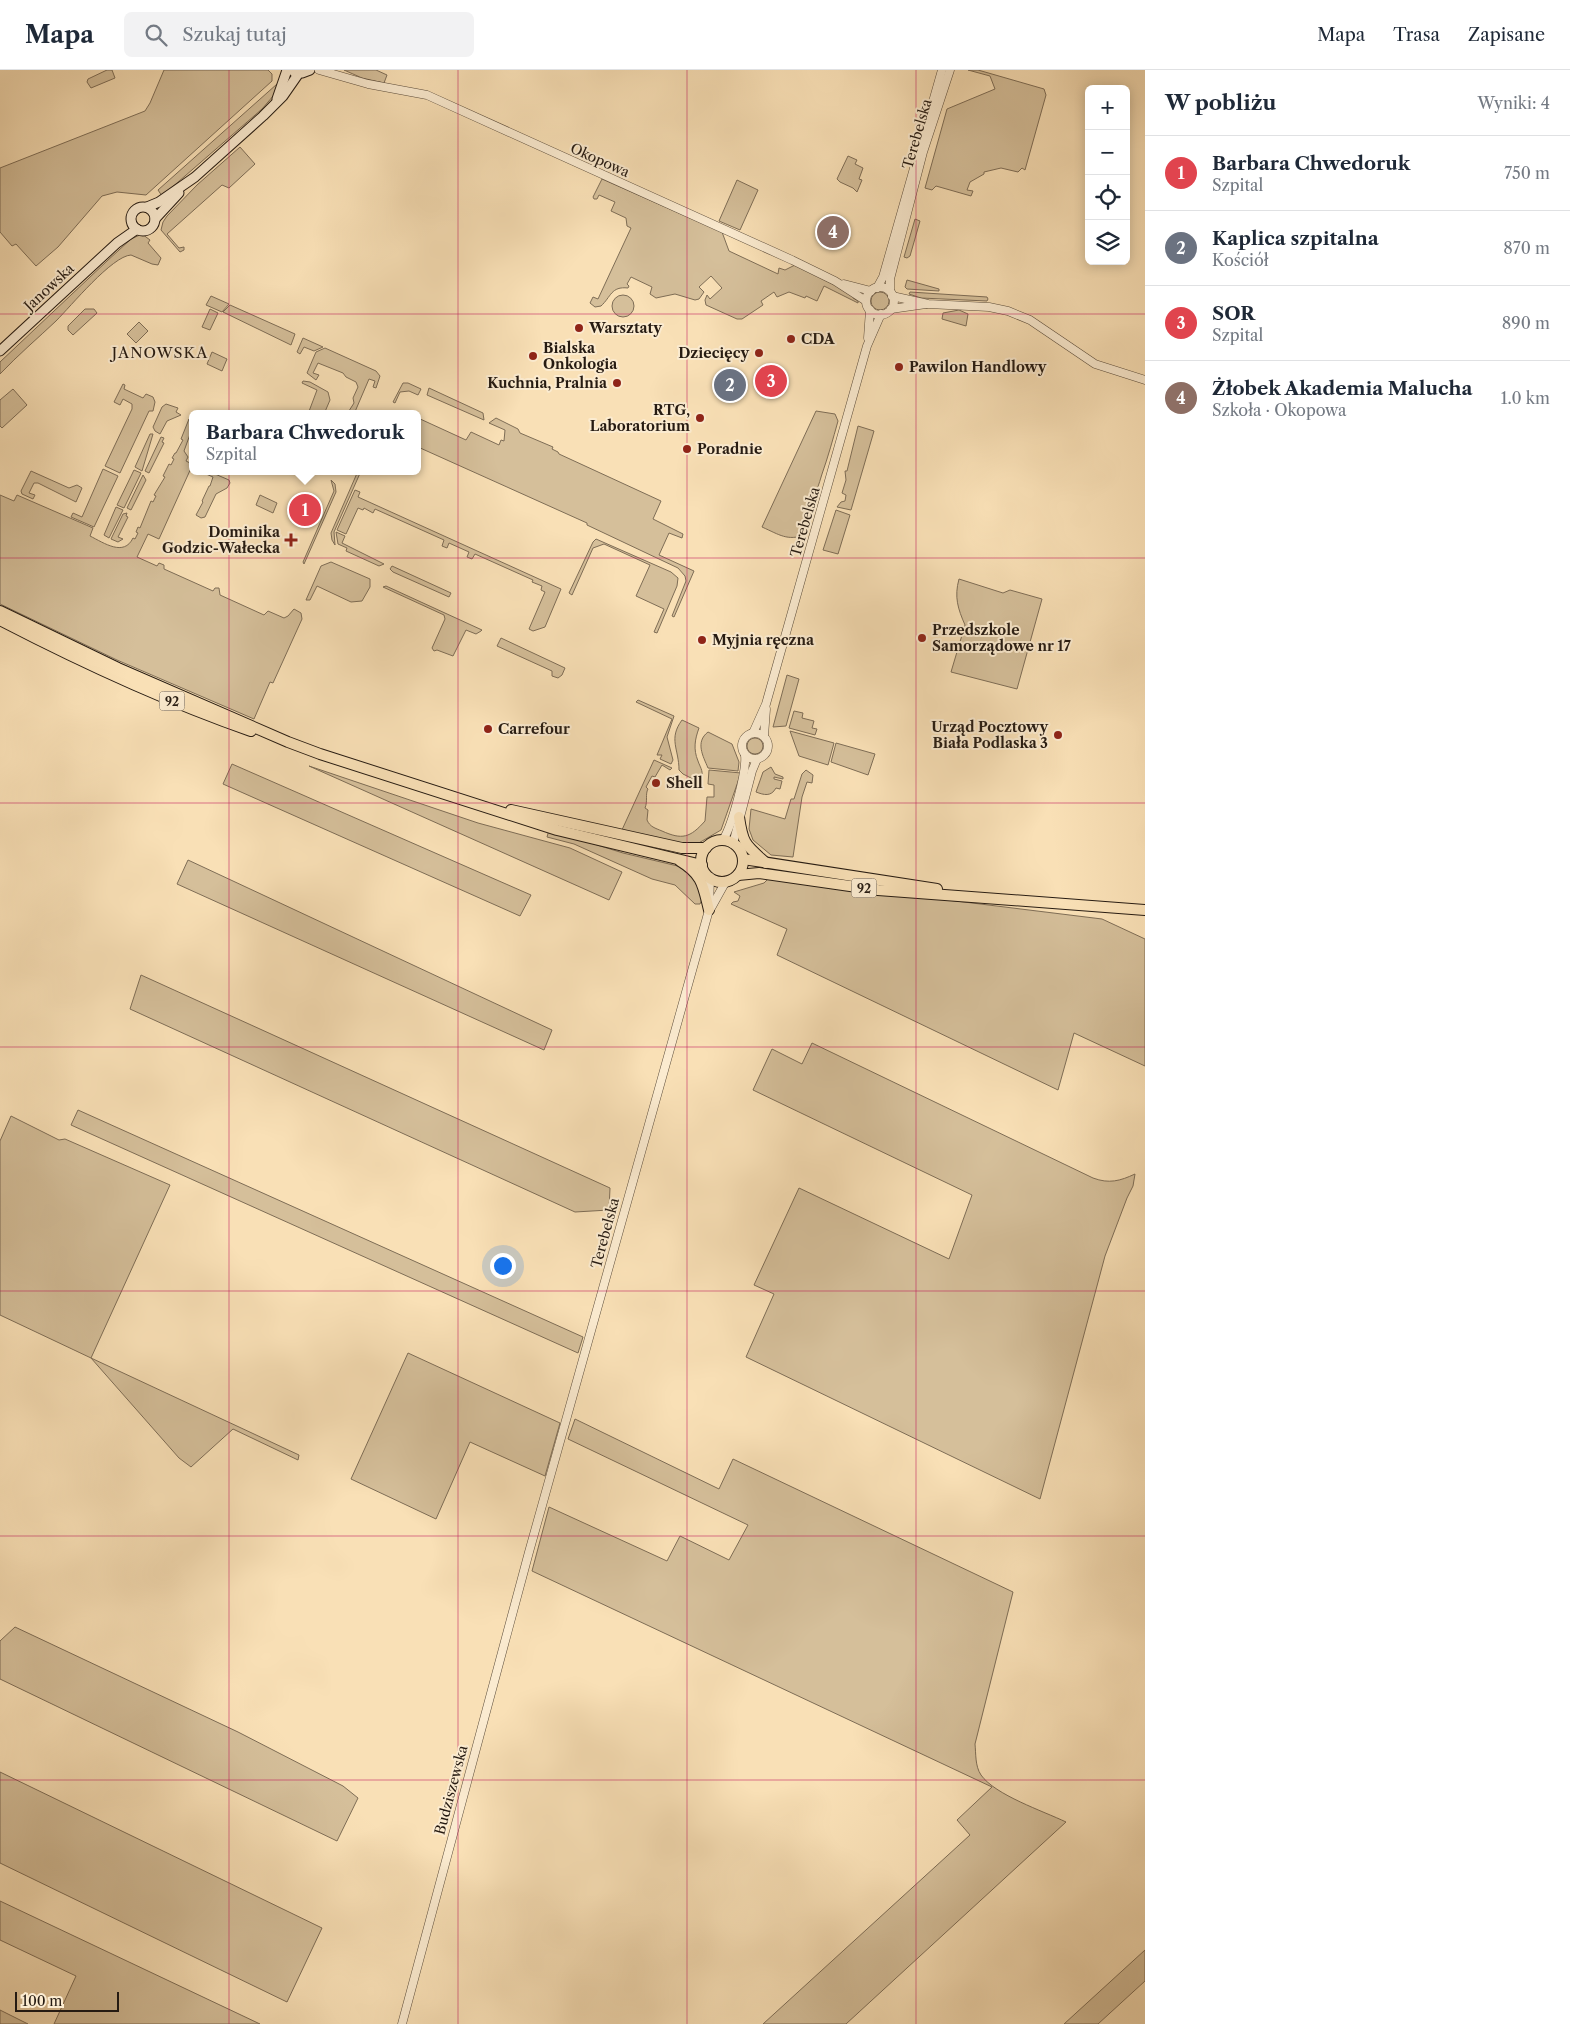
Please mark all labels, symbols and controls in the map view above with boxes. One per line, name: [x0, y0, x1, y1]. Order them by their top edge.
search box: [124, 12, 474, 57]
text: Mapa: [25, 20, 94, 49]
icon: search: [142, 21, 170, 49]
text: Szukaj tutaj: [182, 23, 287, 46]
text: Mapa: [1317, 24, 1365, 46]
text: Trasa: [1393, 24, 1440, 46]
text: Zapisane: [1468, 24, 1545, 46]
map controls: [1085, 85, 1130, 265]
button: +: [1085, 85, 1130, 130]
text: W pobliżu: [1165, 90, 1276, 115]
text: Wyniki: 4: [1477, 93, 1550, 113]
street label: Terebelska: [898, 96, 936, 171]
button: −: [1085, 130, 1130, 175]
street label: Okopowa: [568, 139, 633, 181]
text: Barbara Chwedoruk: [1212, 152, 1410, 175]
text: 1: [1177, 163, 1185, 183]
text: 750 m: [1504, 163, 1550, 183]
button: locate: [1085, 175, 1130, 220]
text: Szpital: [1212, 175, 1263, 195]
pin: 4: [817, 213, 849, 251]
button: layers: [1085, 220, 1130, 265]
text: Kaplica szpitalna: [1212, 227, 1379, 250]
text: 2: [1176, 238, 1186, 258]
text: 870 m: [1503, 238, 1550, 258]
text: Kościół: [1212, 250, 1269, 270]
street label: Janowska: [19, 259, 78, 316]
text: SOR: [1212, 302, 1255, 325]
text: 3: [1176, 313, 1186, 333]
text: 890 m: [1502, 313, 1550, 333]
place label: Warsztaty: [588, 319, 662, 337]
marker: Warsztaty: [573, 322, 585, 334]
text: Szpital: [1212, 325, 1263, 345]
place label: CDA: [801, 330, 836, 348]
marker: CDA: [785, 333, 797, 345]
place label: Bialska Onkologia: [543, 339, 618, 373]
district label: JANOWSKA: [110, 343, 208, 362]
place label: Dziecięcy: [678, 344, 749, 362]
marker: Dziecięcy: [753, 347, 765, 359]
marker: Bialska Onkologia: [527, 350, 539, 362]
place label: Pawilon Handlowy: [909, 358, 1047, 376]
marker: Pawilon Handlowy: [893, 361, 905, 373]
pin: 3: [755, 362, 787, 400]
pin: 2: [714, 366, 746, 404]
place label: Kuchnia, Pralnia: [487, 374, 608, 392]
marker: Kuchnia, Pralnia: [611, 377, 623, 389]
text: Żłobek Akademia Malucha: [1212, 377, 1473, 400]
text: 4: [1176, 388, 1186, 408]
text: 1.0 km: [1501, 388, 1550, 408]
text: Szkoła · Okopowa: [1212, 400, 1346, 420]
place label: RTG, Laboratorium: [590, 401, 690, 435]
popup: [189, 410, 421, 475]
marker: RTG, Laboratorium: [694, 412, 706, 424]
text: Barbara Chwedoruk: [206, 421, 404, 444]
place label: Poradnie: [697, 440, 762, 458]
marker: Poradnie: [681, 443, 693, 455]
text: Szpital: [206, 444, 257, 464]
street label: Terebelska: [786, 484, 824, 559]
pin: 1: [289, 491, 321, 529]
place label: Dominika Godzic-Wałecka: [162, 523, 281, 557]
marker: Dominika Godzic-Wałecka: [284, 533, 298, 547]
place label: Przedszkole Samorządowe nr 17: [932, 621, 1072, 655]
place label: Myjnia ręczna: [712, 631, 815, 649]
marker: Przedszkole Samorządowe nr 17: [916, 632, 928, 644]
marker: Myjnia ręczna: [696, 634, 708, 646]
road number: 92: [160, 692, 184, 710]
place label: Urząd Pocztowy Biała Podlaska 3: [931, 718, 1048, 752]
place label: Carrefour: [498, 720, 570, 738]
marker: Carrefour: [482, 723, 494, 735]
marker: Urząd Pocztowy Biała Podlaska 3: [1052, 729, 1064, 741]
place label: Shell: [666, 774, 703, 792]
marker: Shell: [650, 777, 662, 789]
road number: 92: [852, 878, 876, 898]
street label: Terebelska: [587, 1195, 623, 1270]
your location: [490, 1253, 516, 1279]
street label: Budziszewska: [430, 1743, 472, 1837]
scale bar: [15, 1989, 119, 2012]
text: 100 m: [22, 1992, 62, 2010]

